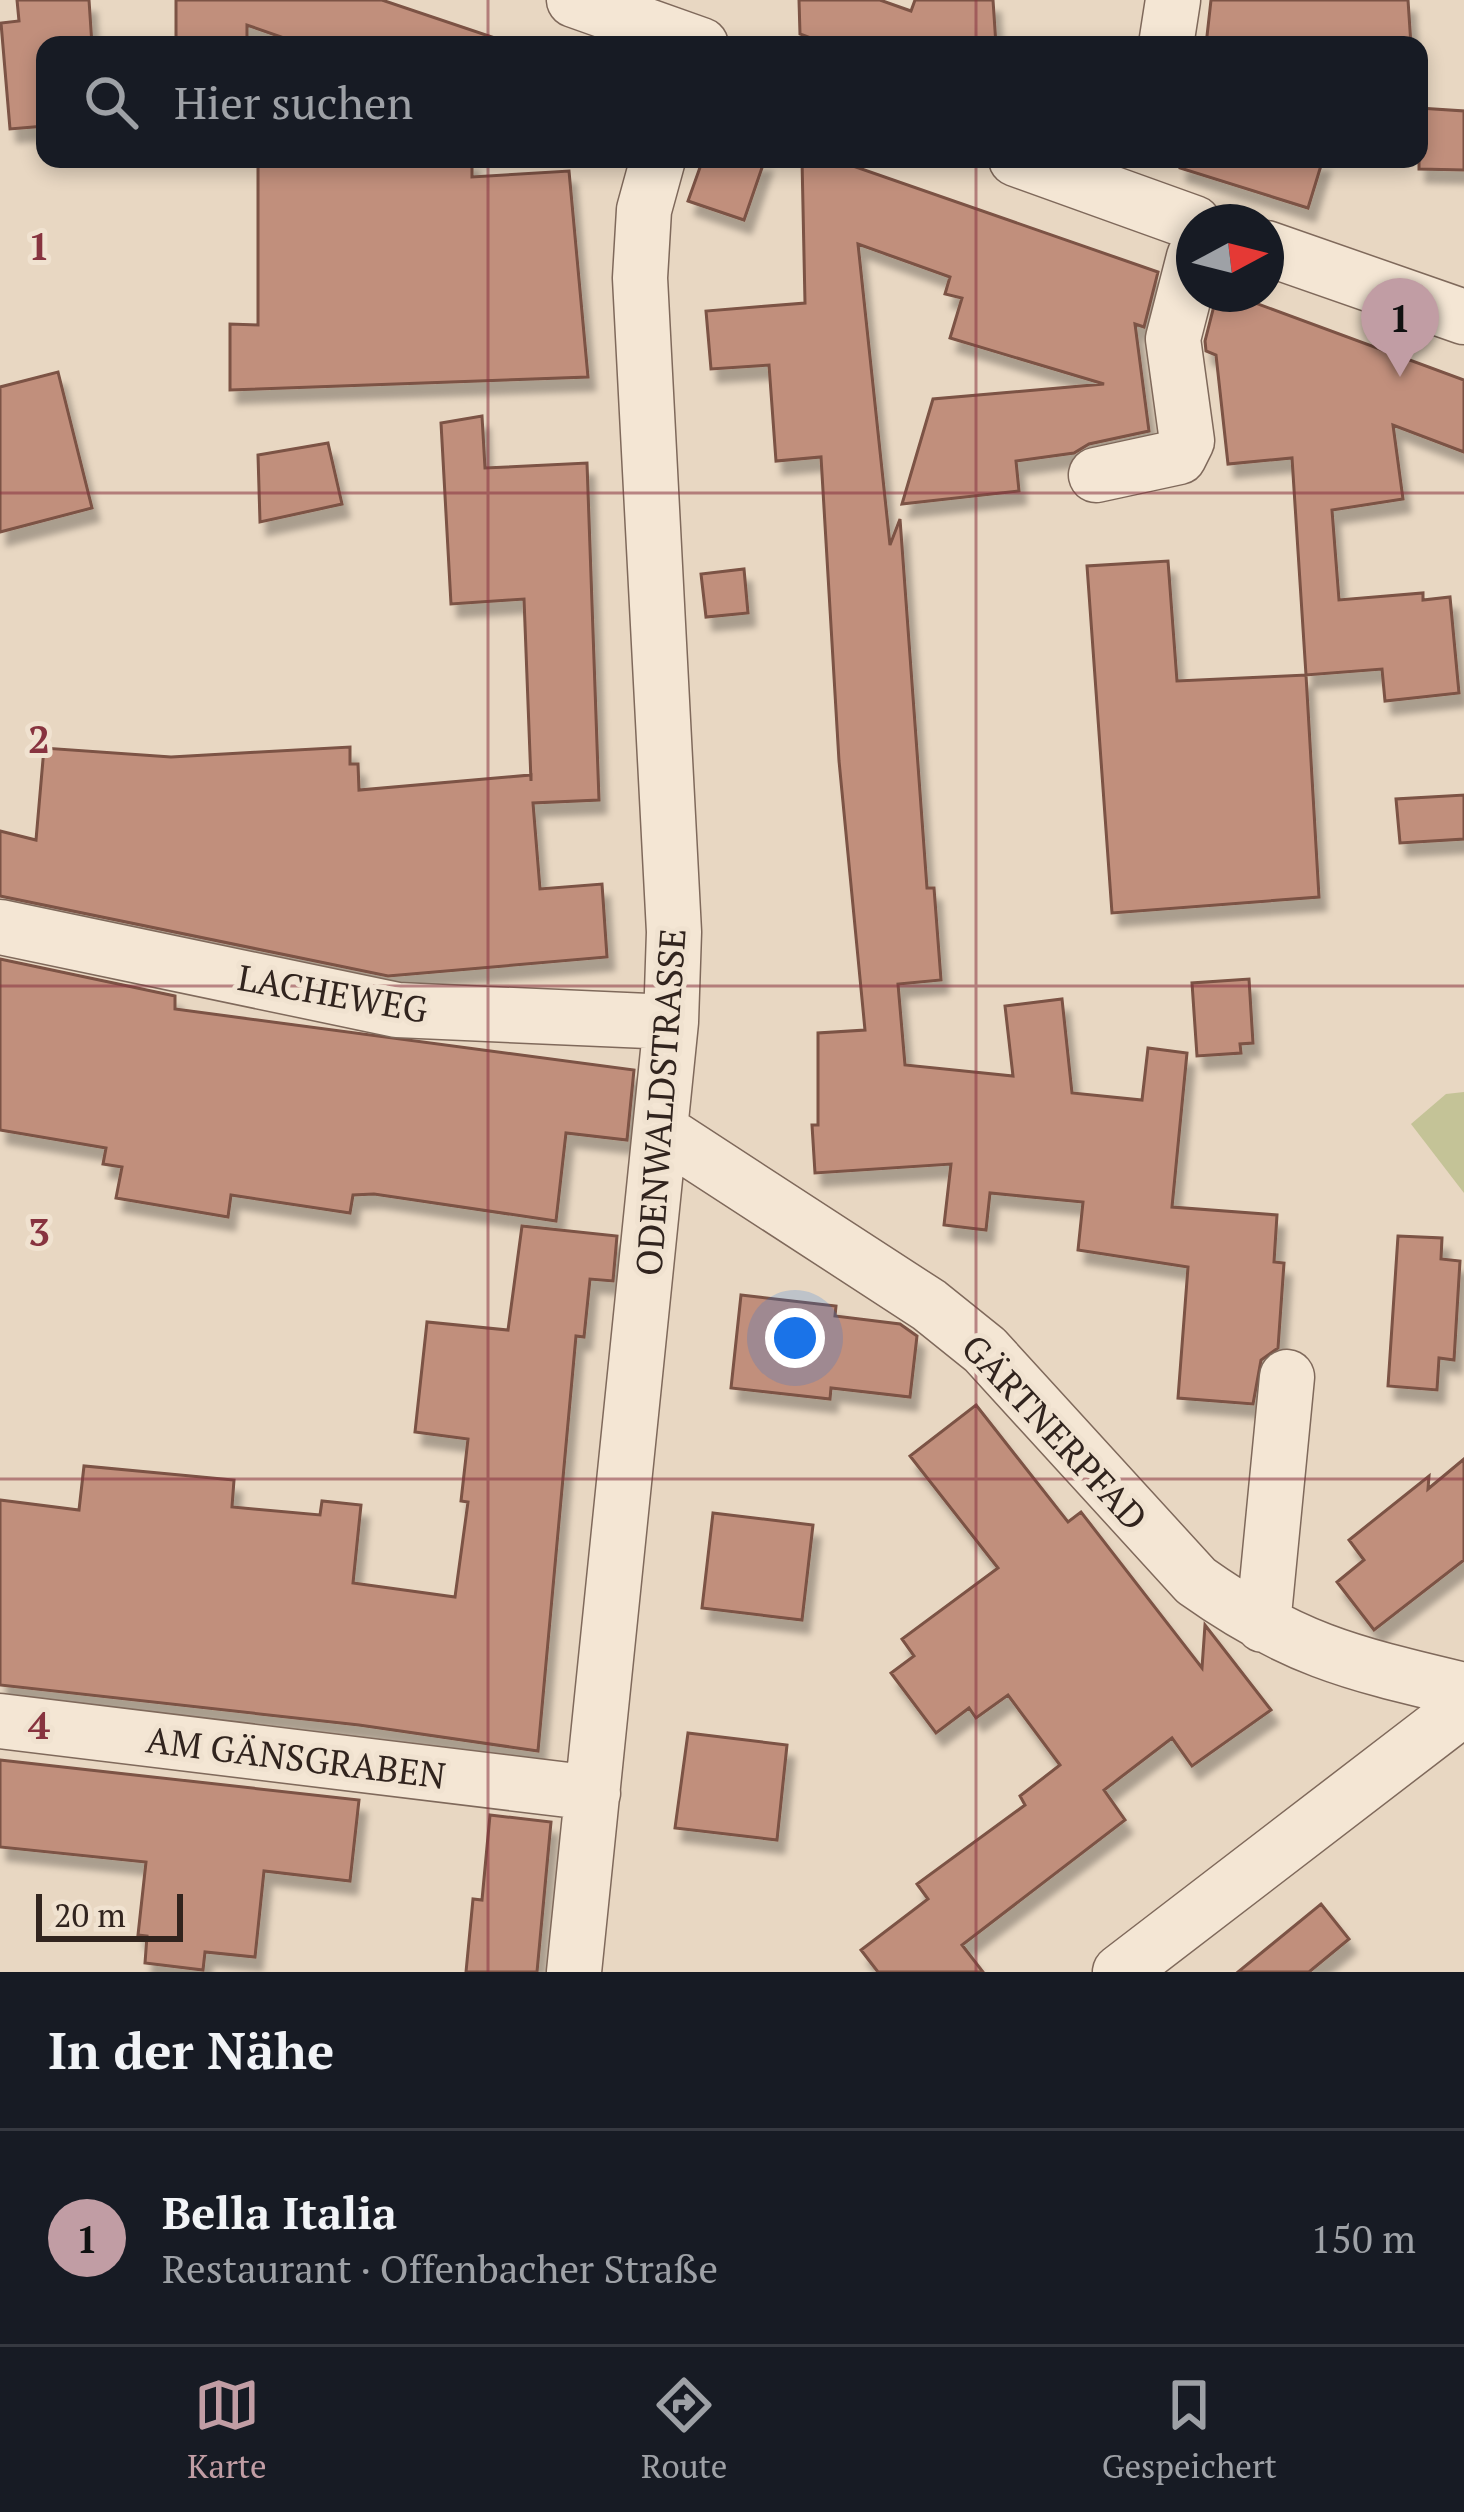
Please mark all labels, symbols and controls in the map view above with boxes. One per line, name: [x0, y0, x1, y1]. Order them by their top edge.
search box: [36, 36, 1428, 168]
icon: search: [78, 69, 144, 135]
text: Hier suchen: [174, 72, 413, 132]
north arrow: [1176, 204, 1284, 312]
text: 1: [28, 219, 50, 271]
pin: 1: [1361, 278, 1439, 377]
text: 2: [28, 712, 50, 764]
street label: ODENWALDSTRASSE: [624, 927, 696, 1277]
street label: LACHEWEG: [234, 953, 432, 1033]
text: 3: [28, 1205, 50, 1257]
your location: [765, 1308, 825, 1368]
street label: GÄRTNERPFAD: [952, 1324, 1158, 1540]
text: 4: [28, 1698, 50, 1750]
street label: AM GÄNSGRABEN: [144, 1715, 448, 1799]
scale bar: [36, 1888, 183, 1941]
text: 20 m: [54, 1893, 126, 1936]
text: In der Nähe: [48, 2016, 334, 2084]
text: Bella Italia: [162, 2182, 397, 2242]
text: 1: [76, 2212, 98, 2264]
text: 150 m: [1311, 2212, 1416, 2264]
text: Restaurant · Offenbacher Straße: [162, 2242, 718, 2294]
tab: Karte: [187, 2372, 267, 2487]
tab: Route: [641, 2372, 727, 2487]
tab: Gespeichert: [1102, 2372, 1277, 2487]

